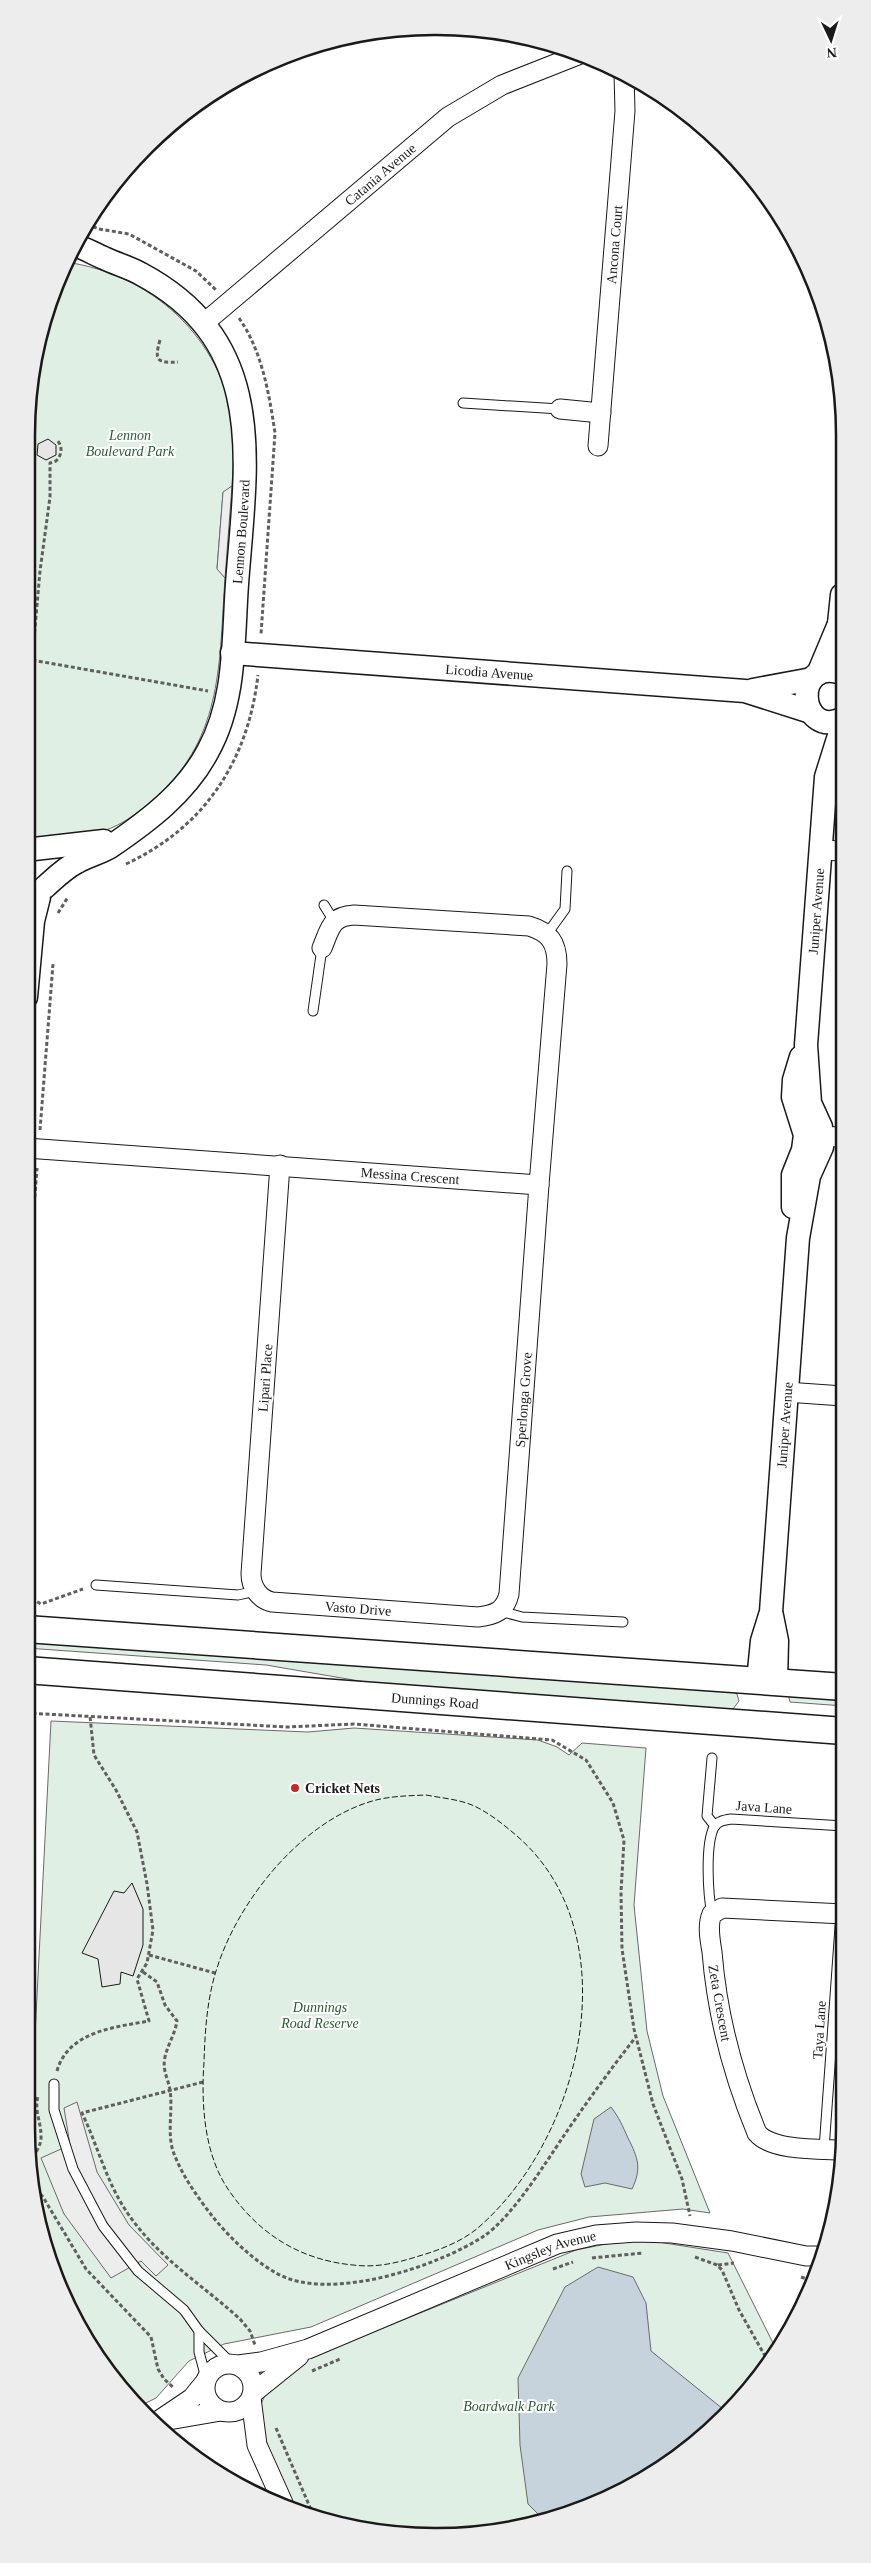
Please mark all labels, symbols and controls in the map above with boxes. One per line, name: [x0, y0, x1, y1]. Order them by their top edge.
north arrow: [806, 15, 856, 65]
text: N: [826, 45, 837, 60]
street label: Catania Avenue: [342, 141, 419, 209]
street label: Ancona Court: [604, 205, 625, 285]
park label: Lennon Boulevard Park: [86, 428, 175, 459]
street label: Lennon Boulevard: [230, 479, 253, 585]
street label: Licodia Avenue: [445, 662, 534, 683]
street label: Juniper Avenue: [806, 868, 827, 955]
street label: Messina Crescent: [360, 1165, 460, 1187]
street label: Lipari Place: [256, 1344, 275, 1412]
street label: Sperlonga Grove: [513, 1352, 535, 1448]
street label: Juniper Avenue: [774, 1381, 796, 1469]
street label: Vasto Drive: [324, 1599, 392, 1619]
street label: Dunnings Road: [391, 1690, 479, 1712]
place label: Cricket Nets: [305, 1781, 381, 1796]
marker: Cricket Nets: [289, 1782, 301, 1794]
street label: Java Lane: [735, 1798, 793, 1817]
street label: Zeta Crescent: [705, 1964, 734, 2043]
park label: Dunnings Road Reserve: [280, 2000, 359, 2031]
street label: Taya Lane: [810, 2000, 829, 2060]
street label: Kingsley Avenue: [503, 2228, 598, 2273]
park label: Boardwalk Park: [463, 2399, 556, 2414]

